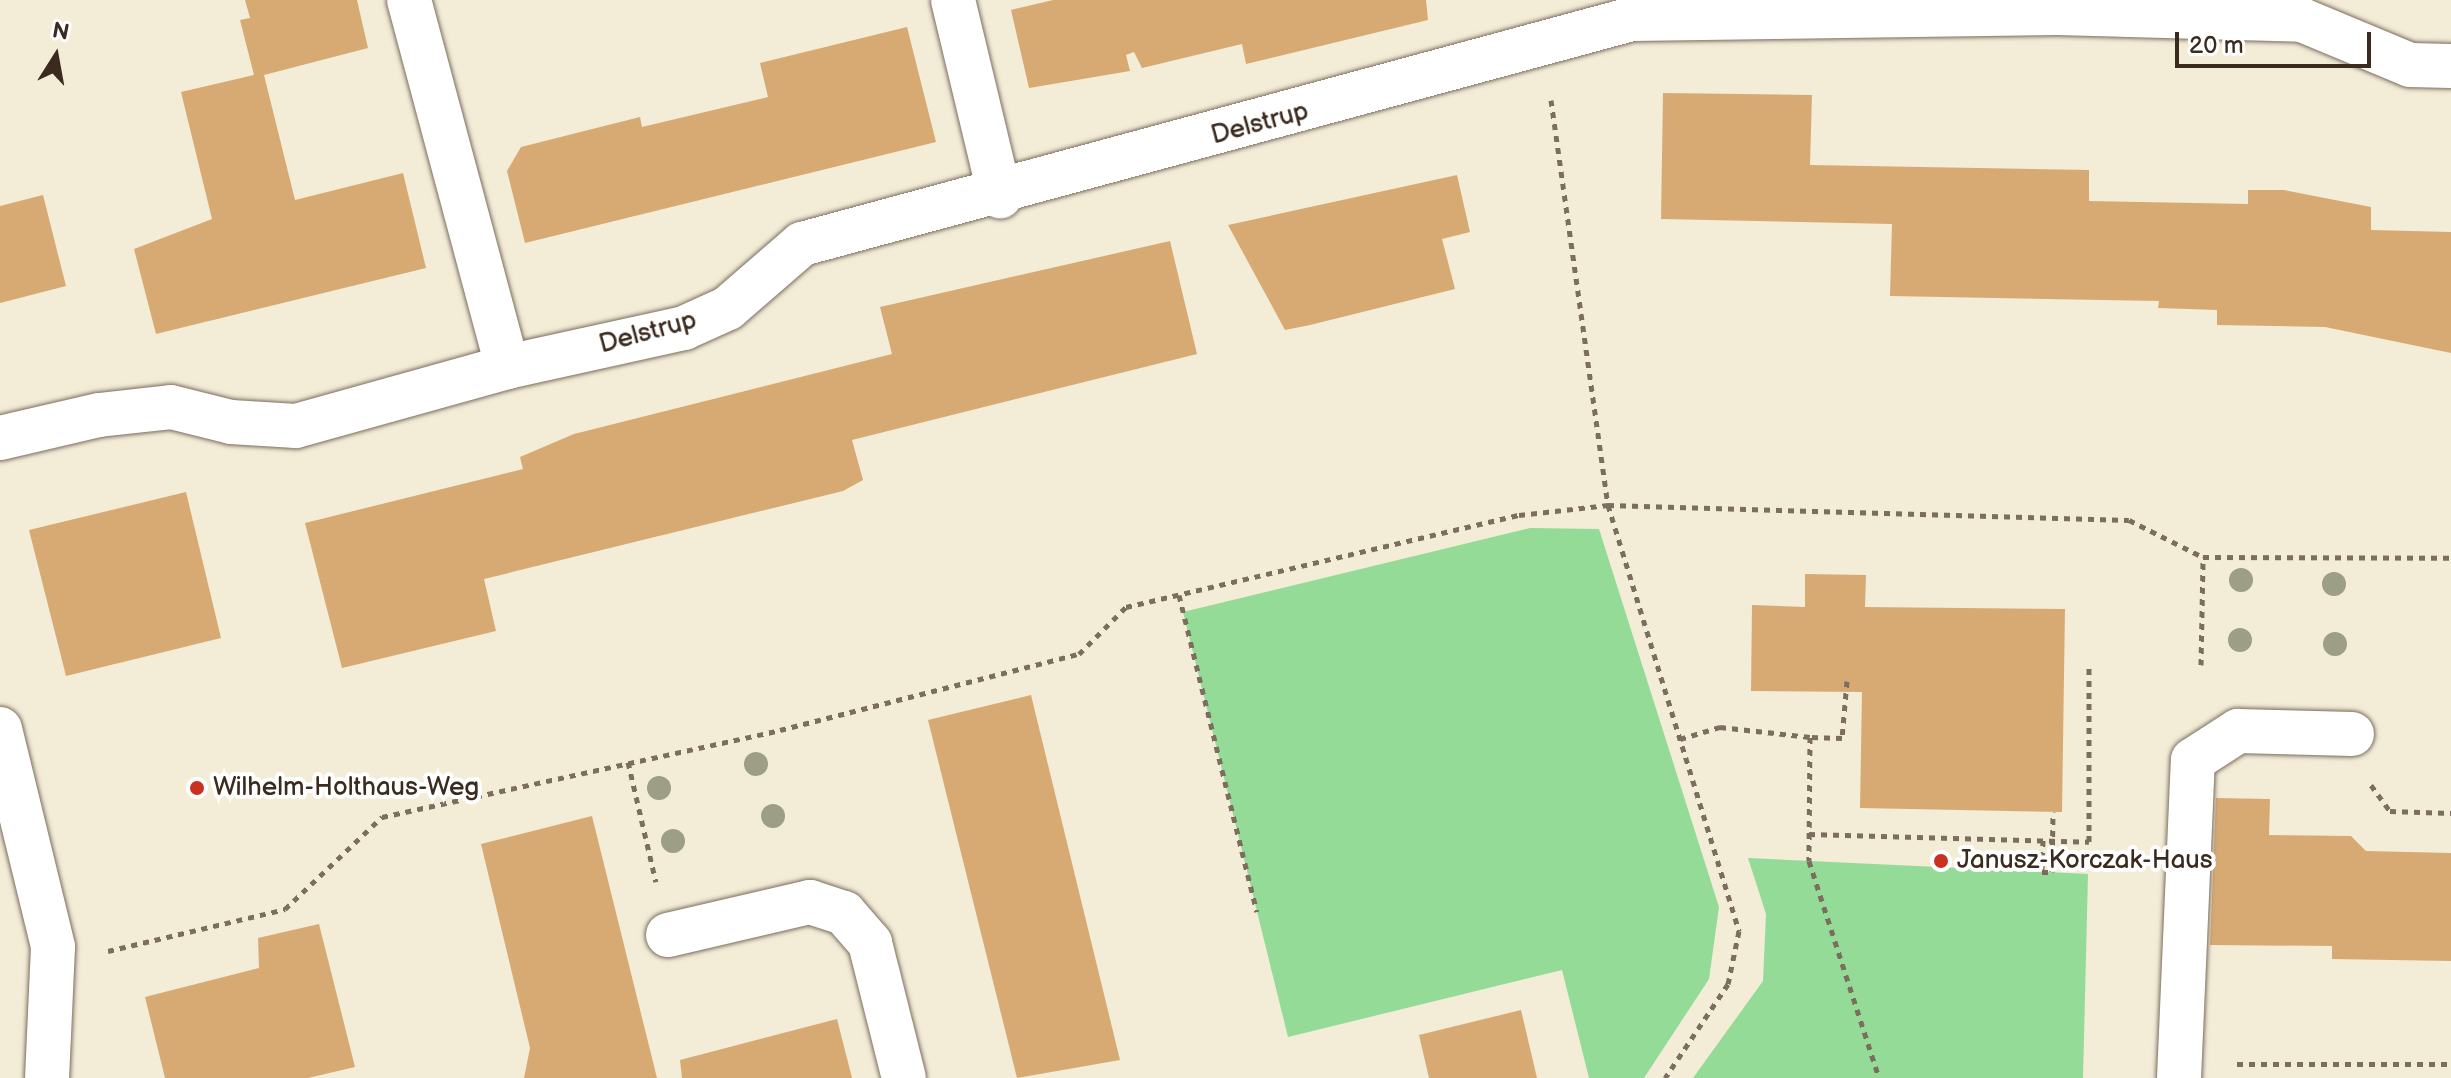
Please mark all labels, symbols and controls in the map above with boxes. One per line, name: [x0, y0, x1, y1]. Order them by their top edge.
north arrow: [16, 16, 96, 96]
scale bar: [2179, 16, 2375, 66]
text: N: [50, 17, 71, 47]
text: 20 m: [2189, 31, 2244, 60]
street label: Delstrup: [1208, 96, 1312, 152]
street label: Delstrup: [596, 305, 700, 361]
place label: Wilhelm-Holthaus-Weg: [213, 772, 479, 804]
marker: Wilhelm-Holthaus-Weg: [188, 779, 206, 797]
place label: Janusz-Korczak-Haus: [1957, 845, 2213, 877]
marker: Janusz-Korczak-Haus: [1932, 852, 1950, 870]

